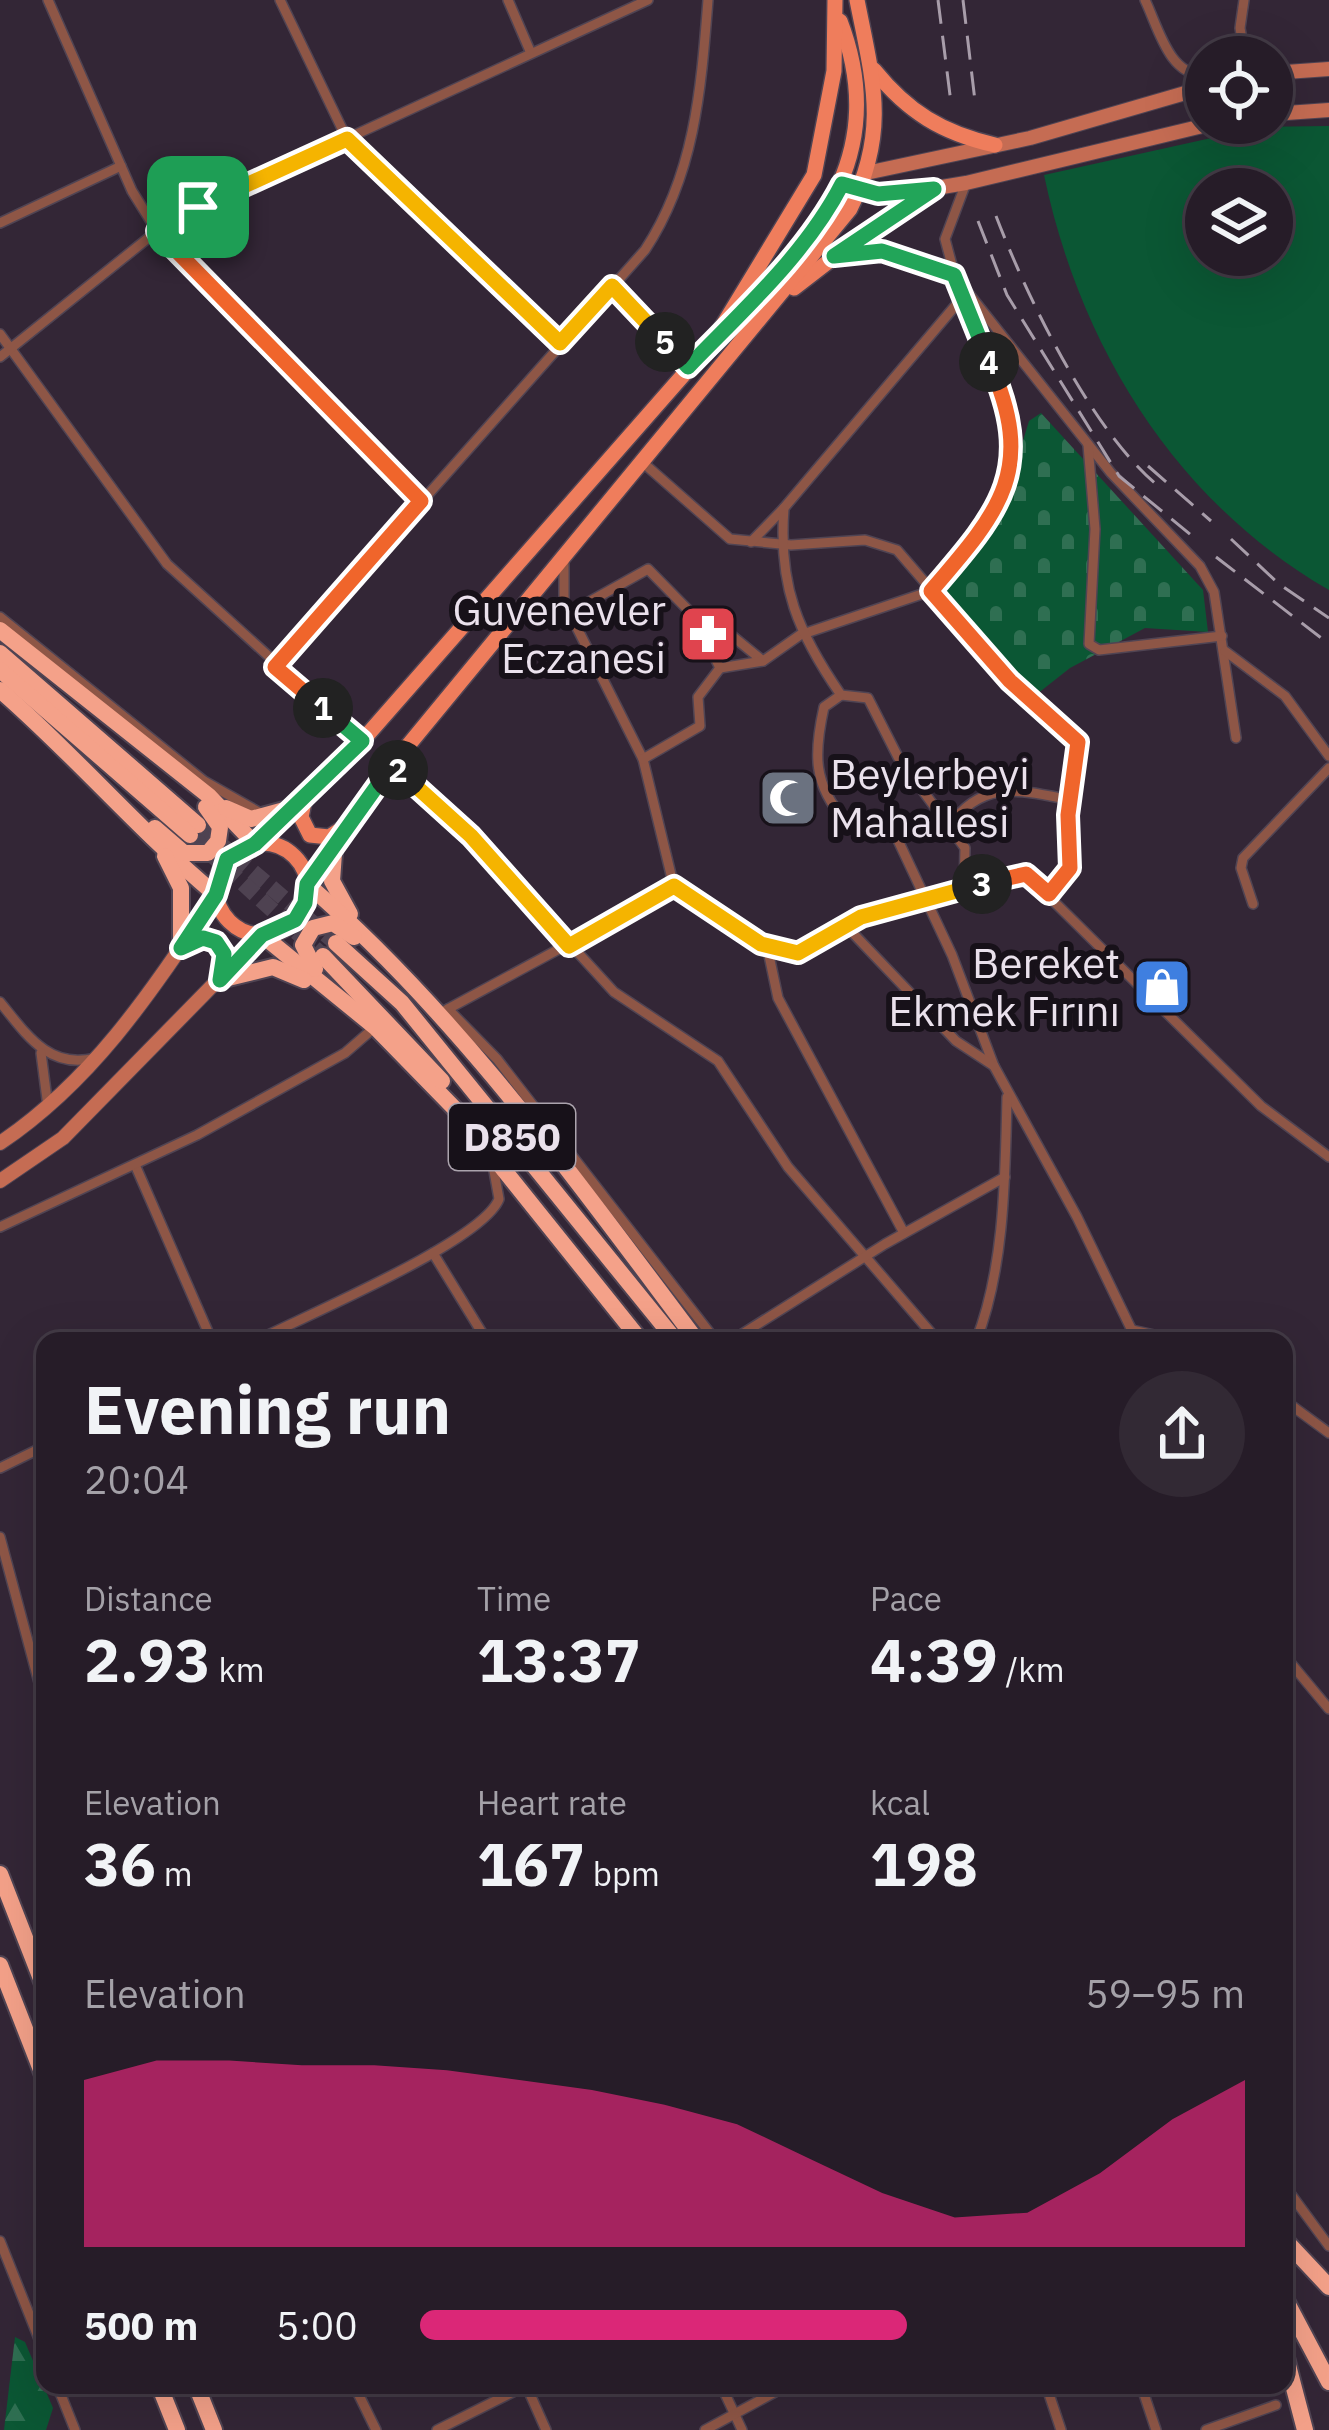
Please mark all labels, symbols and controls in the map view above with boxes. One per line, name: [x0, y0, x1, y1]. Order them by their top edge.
map controls: [1185, 36, 1293, 276]
button: locate: [1185, 36, 1293, 144]
pin: [147, 156, 249, 258]
button: layers: [1185, 168, 1293, 276]
icon: arrive: [165, 174, 231, 240]
pin: 5: [635, 312, 695, 372]
text: 5: [655, 320, 675, 363]
pin: 4: [959, 332, 1019, 392]
text: 4: [979, 340, 999, 383]
place label: Guvenevler Eczanesi: [452, 582, 666, 685]
pharmacy icon: Guvenevler Eczanesi: [677, 603, 739, 665]
pin: 1: [293, 678, 353, 738]
text: 1: [313, 686, 333, 729]
pin: 2: [368, 740, 428, 800]
place label: Beylerbeyi Mahallesi: [830, 746, 1030, 849]
text: 2: [388, 748, 408, 791]
mosque icon: Beylerbeyi Mahallesi: [757, 767, 819, 829]
pin: 3: [952, 854, 1012, 914]
text: 3: [972, 862, 992, 905]
place label: Bereket Ekmek Fırını: [888, 935, 1120, 1038]
shop icon: Bereket Ekmek Fırını: [1131, 956, 1193, 1018]
road number: D850: [449, 1104, 575, 1170]
text: Evening run: [84, 1366, 451, 1452]
button: share: [1119, 1371, 1245, 1497]
text: 20:04: [84, 1454, 189, 1505]
text: Distance: [84, 1577, 213, 1620]
text: Time: [477, 1577, 551, 1620]
text: Pace: [870, 1577, 942, 1620]
text: 2.93: [84, 1620, 211, 1699]
text: 13:37: [477, 1620, 641, 1699]
text: 4:39: [870, 1620, 998, 1699]
text: km: [211, 1648, 265, 1691]
text: /km: [998, 1648, 1064, 1691]
text: Elevation: [84, 1781, 221, 1824]
text: Heart rate: [477, 1781, 627, 1824]
text: kcal: [870, 1781, 930, 1824]
text: 36: [84, 1824, 156, 1903]
text: 167: [477, 1824, 585, 1903]
text: 198: [870, 1824, 978, 1903]
text: m: [156, 1852, 193, 1895]
text: bpm: [585, 1852, 660, 1895]
text: Elevation: [84, 1968, 246, 2019]
text: 59–95 m: [1085, 1968, 1245, 2019]
text: 500 m: [84, 2300, 198, 2351]
text: 5:00: [276, 2300, 358, 2351]

